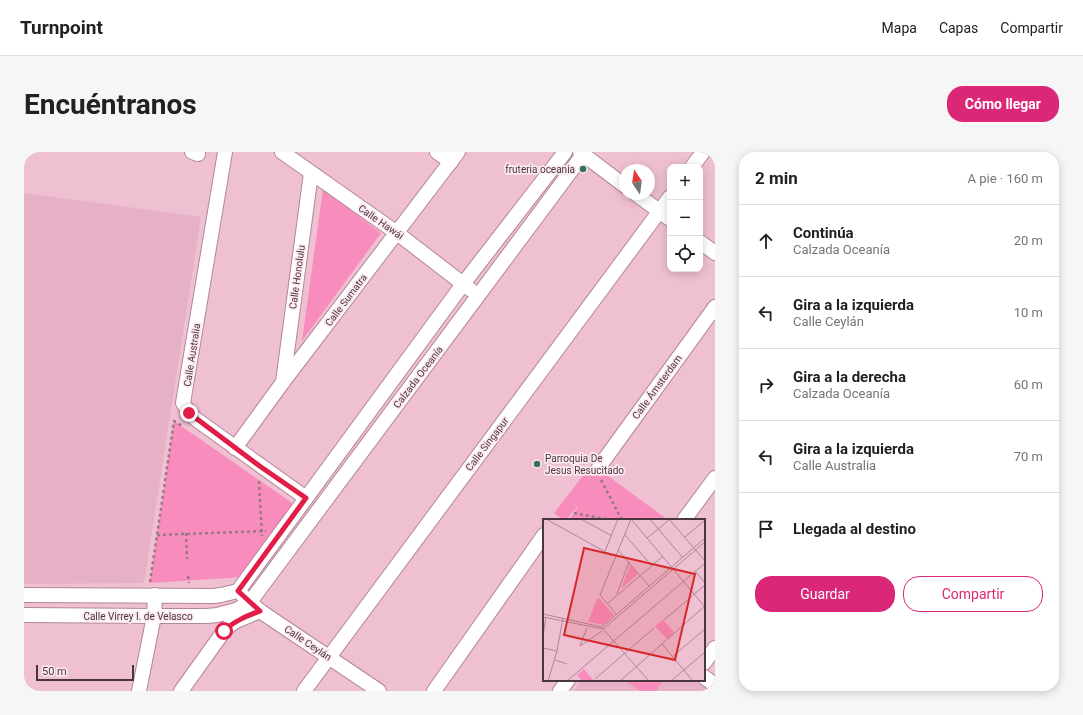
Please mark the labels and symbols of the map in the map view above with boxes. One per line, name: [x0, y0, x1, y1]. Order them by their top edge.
place label: fruteria oceania: [505, 164, 575, 175]
marker: fruteria oceania: [578, 164, 588, 174]
north arrow: [619, 164, 655, 200]
street label: Calle Hawái: [356, 202, 406, 242]
street label: Calle Honolulu: [287, 244, 307, 310]
street label: Calle Sumatra: [323, 272, 369, 328]
street label: Calle Australia: [182, 323, 202, 387]
street label: Calzada Oceanía: [391, 344, 445, 410]
street label: Calle Ámsterdam: [629, 352, 684, 421]
route end: [180, 404, 198, 422]
street label: Calle Singapur: [463, 415, 511, 473]
place label: Parroquia De Jesus Resucitado: [545, 453, 624, 476]
marker: Parroquia De Jesus Resucitado: [532, 459, 542, 469]
inset map: [543, 519, 705, 681]
street label: Calle Virrey I. de Velasco: [83, 611, 193, 622]
route start: [215, 622, 233, 640]
street label: Calle Ceylán: [282, 623, 334, 663]
scale bar: [36, 663, 134, 682]

